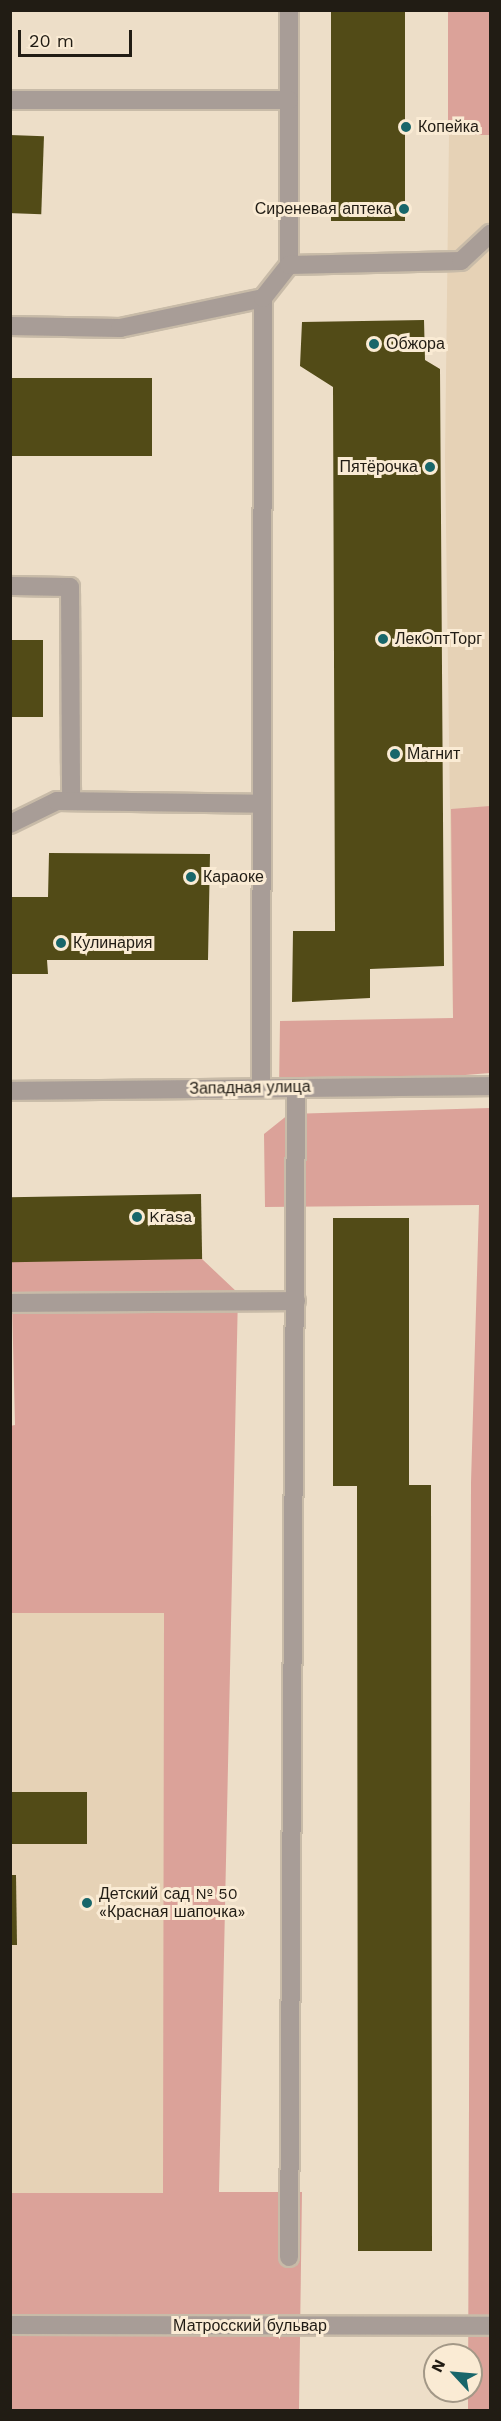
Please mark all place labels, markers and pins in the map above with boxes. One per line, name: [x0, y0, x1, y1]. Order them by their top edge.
place label: Копейка: [418, 117, 479, 137]
marker: Копейка: [399, 120, 413, 134]
place label: Сиреневая аптека: [255, 199, 392, 219]
marker: Сиреневая аптека: [397, 202, 411, 216]
place label: Обжора: [386, 334, 445, 354]
marker: Обжора: [367, 337, 381, 351]
place label: Пятёрочка: [340, 457, 418, 477]
marker: Пятёрочка: [423, 460, 437, 474]
place label: ЛекОптТорг: [395, 629, 482, 649]
marker: ЛекОптТорг: [376, 632, 390, 646]
place label: Магнит: [407, 744, 460, 764]
marker: Магнит: [388, 747, 402, 761]
place label: Караоке: [203, 867, 264, 887]
marker: Караоке: [184, 870, 198, 884]
place label: Кулинария: [73, 933, 152, 953]
marker: Кулинария: [54, 936, 68, 950]
place label: Krasa: [149, 1207, 192, 1227]
marker: Krasa: [130, 1210, 144, 1224]
place label: Детский сад № 50 «Красная шапочка»: [99, 1884, 245, 1922]
marker: Детский сад № 50 «Красная шапочка»: [80, 1896, 94, 1910]

